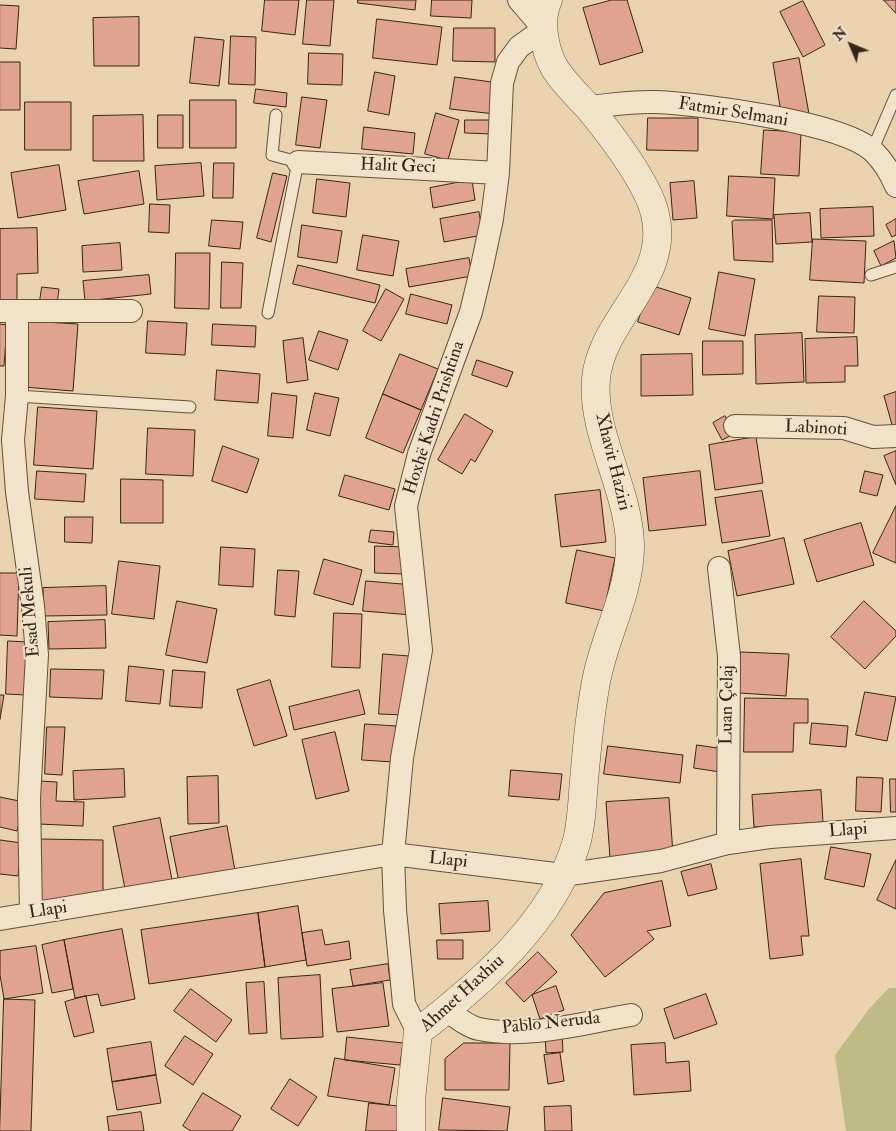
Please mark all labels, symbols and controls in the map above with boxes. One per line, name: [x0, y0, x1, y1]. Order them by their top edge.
north arrow: [826, 20, 876, 70]
text: N: [830, 24, 850, 44]
street label: Fatmir Selmani: [677, 94, 789, 132]
street label: Halit Geci: [360, 155, 436, 179]
street label: Hoxhë Kadri Prishtina: [400, 338, 470, 498]
street label: Xhavit Haziri: [589, 411, 635, 513]
street label: Labinoti: [784, 417, 848, 441]
street label: Esad Mekuli: [16, 566, 46, 658]
street label: Luan Çelaj: [717, 665, 739, 745]
street label: Llapi: [828, 819, 868, 843]
street label: Llapi: [428, 848, 468, 874]
street label: Llapi: [27, 897, 69, 925]
street label: Ahmet Haxhiu: [417, 951, 509, 1037]
street label: Pablo Neruda: [501, 1008, 601, 1040]

